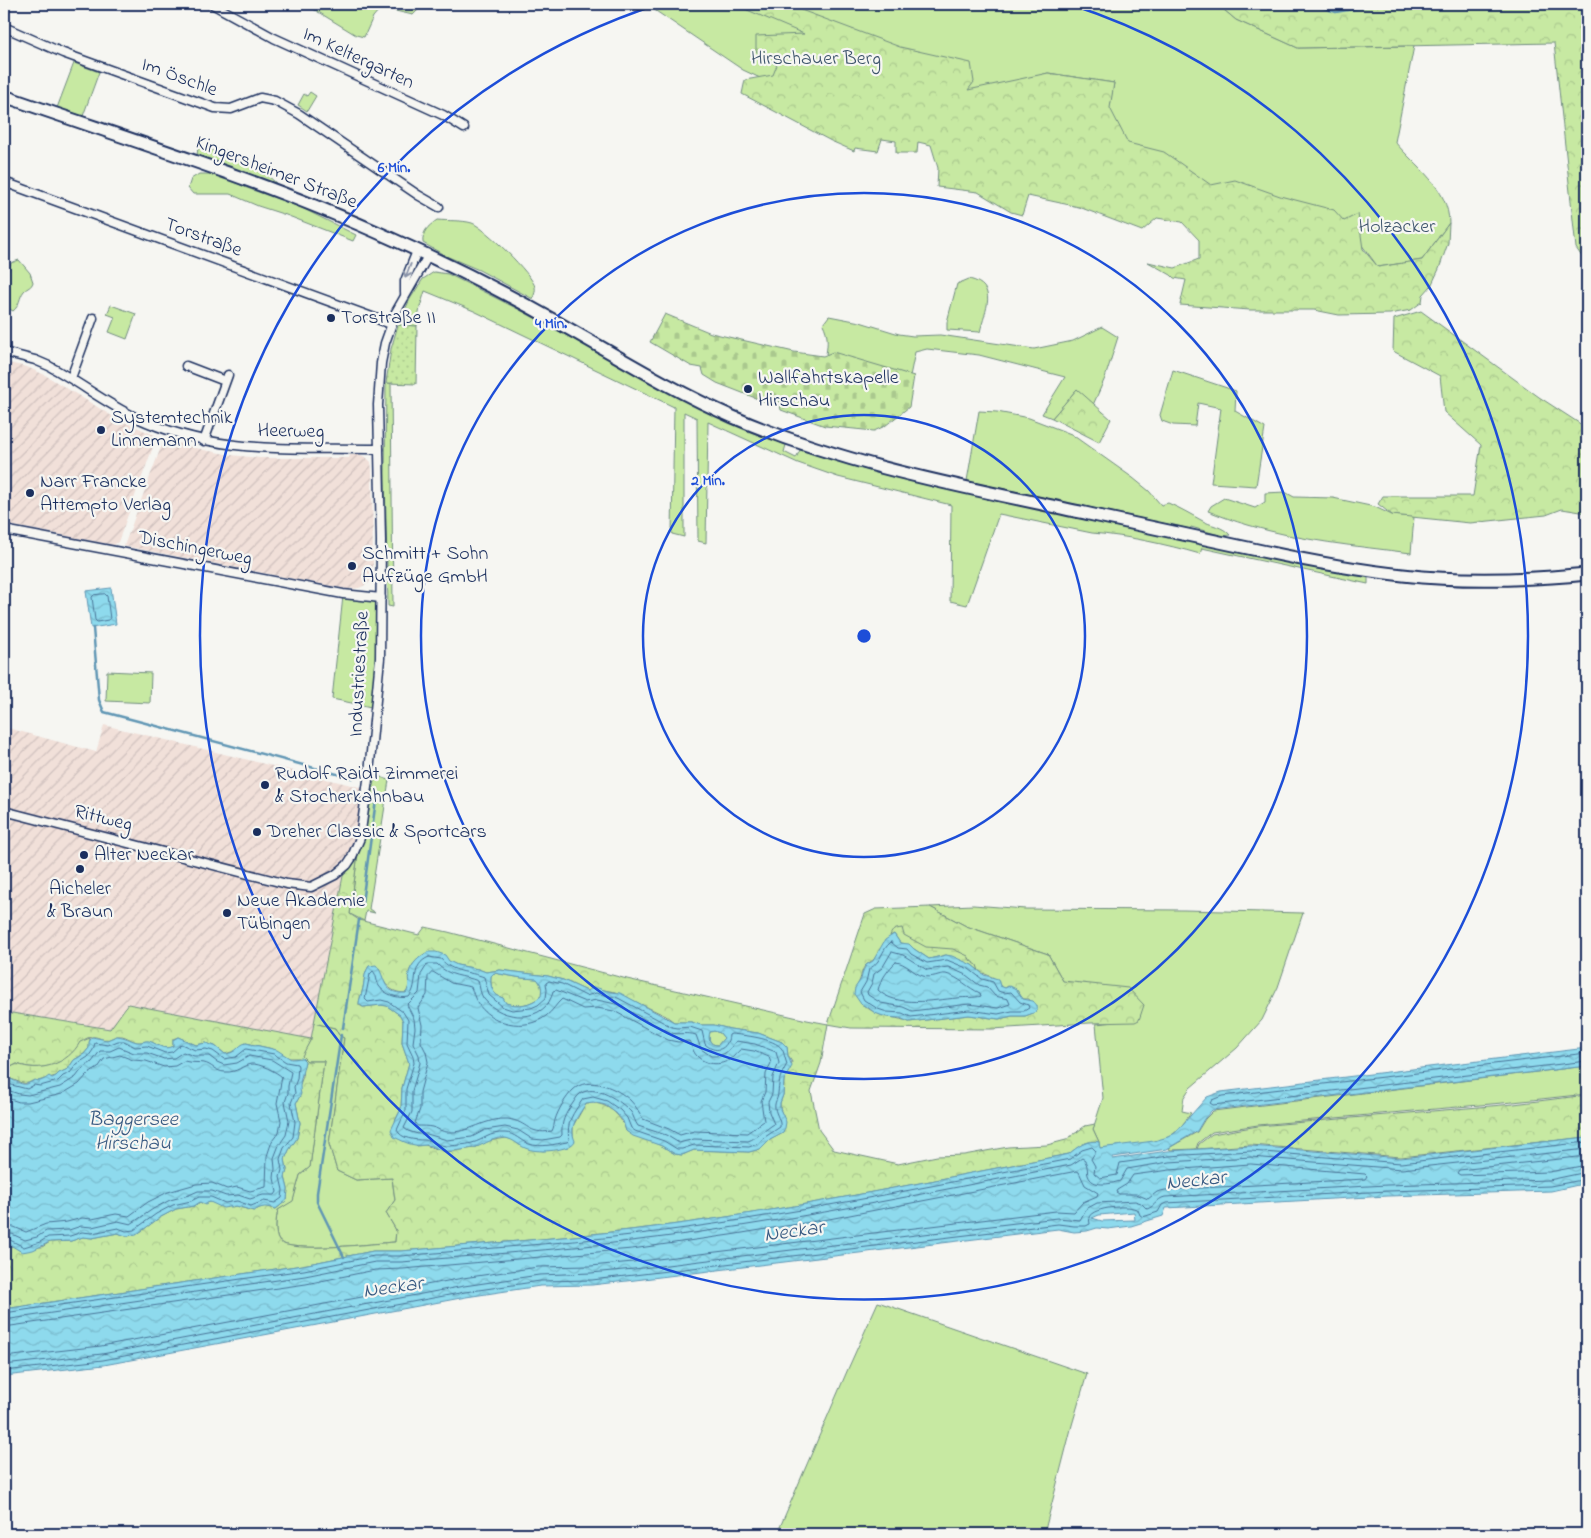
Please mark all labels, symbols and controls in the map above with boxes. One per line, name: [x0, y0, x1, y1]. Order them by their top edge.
street label: Im Keltergarten: [297, 20, 419, 99]
park label: Hirschauer Berg: [751, 45, 881, 75]
street label: Im Öschle: [137, 51, 221, 105]
street label: Kingersheimer Straße: [191, 129, 361, 218]
text: 6 Min.: [377, 157, 410, 179]
street label: Torstraße: [160, 211, 246, 265]
park label: Holzacker: [1359, 213, 1436, 242]
one-way arrow: [403, 263, 412, 278]
place label: Torstraße II: [341, 304, 436, 333]
marker: Torstraße II: [325, 312, 337, 324]
text: 4 Min.: [534, 313, 567, 335]
place label: Wallfahrtskapelle Hirschau: [758, 364, 899, 416]
marker: Wallfahrtskapelle Hirschau: [742, 383, 754, 395]
place label: Systemtechnik Linnemann: [111, 404, 233, 456]
street label: Heerweg: [257, 417, 325, 448]
marker: Systemtechnik Linnemann: [95, 424, 107, 436]
place label: Narr Francke Attempto Verlag: [40, 468, 171, 521]
text: 2 Min.: [690, 470, 725, 492]
marker: Narr Francke Attempto Verlag: [24, 487, 36, 499]
street label: Dischingerweg: [134, 524, 254, 575]
place label: Schmitt + Sohn Aufzüge GmbH: [362, 540, 489, 593]
marker: Schmitt + Sohn Aufzüge GmbH: [346, 560, 358, 572]
street label: Industriestraße: [342, 610, 378, 738]
centre of rings: [855, 627, 873, 645]
place label: Rudolf Raidt Zimmerei & Stocherkahnbau: [275, 760, 458, 812]
marker: Rudolf Raidt Zimmerei & Stocherkahnbau: [259, 779, 271, 791]
street label: Rittweg: [71, 798, 135, 841]
place label: Dreher Classic & Sportcars: [266, 818, 487, 847]
marker: Dreher Classic & Sportcars: [251, 826, 263, 838]
place label: Alter Neckar: [94, 841, 194, 870]
marker: Alter Neckar: [78, 849, 90, 861]
marker: Aicheler & Braun: [74, 863, 86, 875]
place label: Aicheler & Braun: [47, 875, 113, 927]
place label: Neue Akademie Tübingen: [237, 887, 365, 940]
marker: Neue Akademie Tübingen: [221, 907, 233, 919]
water label: Baggersee Hirschau: [88, 1105, 179, 1159]
water label: Neckar: [1165, 1163, 1230, 1199]
water label: Neckar: [762, 1213, 828, 1251]
water label: Neckar: [361, 1269, 427, 1307]

